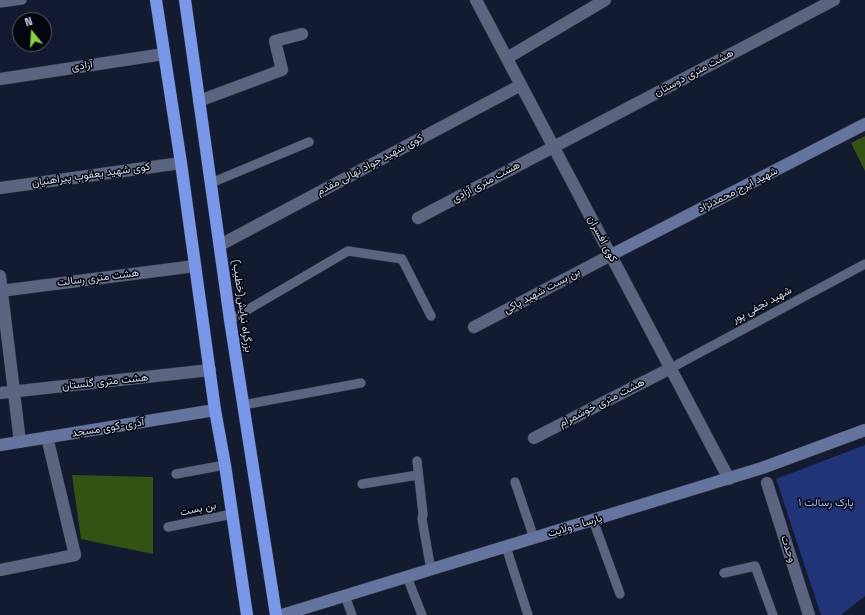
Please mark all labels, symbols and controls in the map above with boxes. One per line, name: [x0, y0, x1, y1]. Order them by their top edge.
north arrow: [12, 12, 52, 52]
text: N: [23, 14, 34, 29]
street label: هشت متری دوستان: [652, 47, 736, 99]
street label: آزادی: [71, 58, 93, 74]
street label: کوی شهید جواد نهالی مقدم: [315, 131, 425, 199]
street label: هشت متری آزادی: [449, 158, 523, 206]
street label: کوی شهید یعقوب پیراهنیان: [31, 160, 151, 190]
street label: شهید ایرج محمدنژاد: [696, 164, 780, 216]
street label: کوی افسران: [584, 214, 620, 264]
street label: بزرگراه نیایش(خطیب): [229, 259, 255, 353]
street label: بن بست شهید پاکى: [501, 265, 583, 317]
street label: هشت متری رسالت: [56, 266, 140, 290]
street label: شهید نجفی پور: [730, 284, 794, 326]
street label: هشت متری گلستان: [61, 371, 149, 393]
street label: هشت متری خوشمرام: [557, 376, 647, 430]
street label: آذری-کوی مسجد: [71, 416, 145, 440]
park label: پارک رسالت ۱: [798, 496, 854, 510]
street label: بن بست: [179, 499, 217, 519]
street label: پارسا - ولایت: [546, 511, 604, 541]
street label: وحدت: [777, 534, 799, 564]

